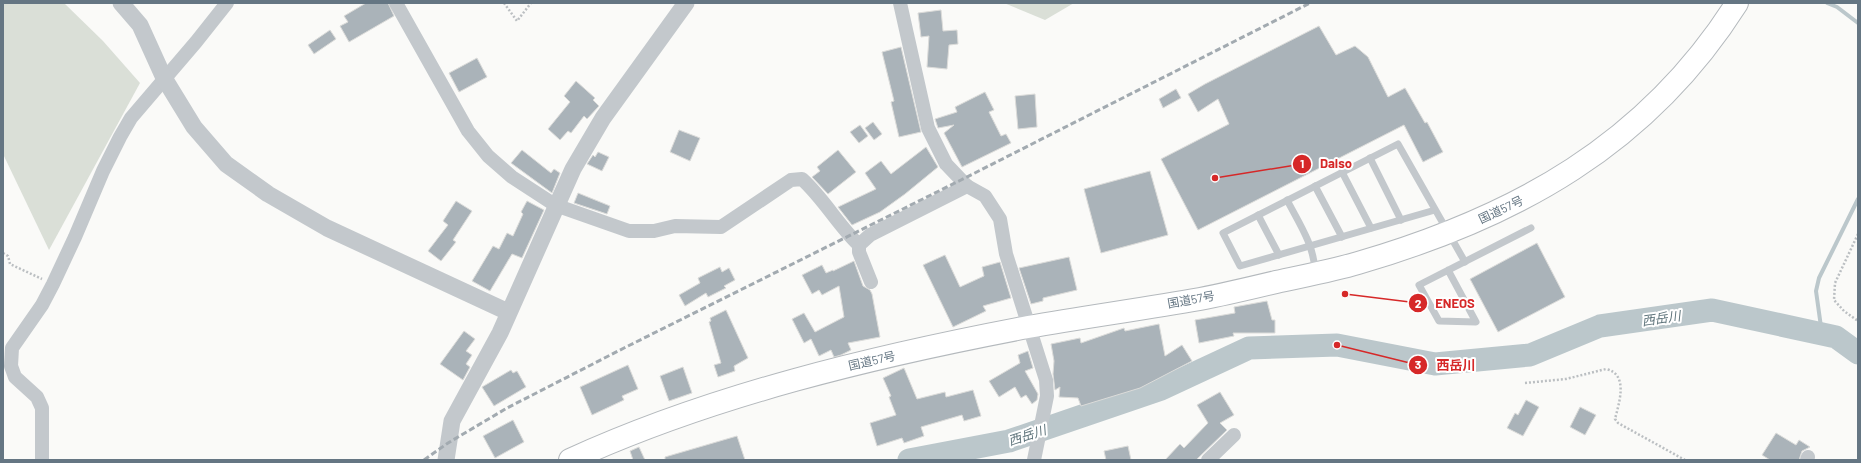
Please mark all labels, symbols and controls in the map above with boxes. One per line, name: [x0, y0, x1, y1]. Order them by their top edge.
callout: Daiso: [1292, 151, 1360, 176]
text: Daiso: [1320, 155, 1352, 171]
text: 1: [1300, 156, 1304, 170]
street label: 国道57号: [1476, 193, 1525, 226]
street label: 国道57号: [1166, 288, 1216, 310]
callout: ENEOS: [1408, 291, 1483, 316]
text: ENEOS: [1435, 295, 1475, 311]
text: 2: [1415, 296, 1422, 310]
water label: 西岳川: [1641, 307, 1683, 329]
street label: 国道57号: [847, 348, 897, 372]
callout: 西岳川: [1408, 352, 1483, 377]
text: 3: [1415, 357, 1421, 371]
text: 西岳川: [1436, 357, 1476, 373]
water label: 西岳川: [1006, 421, 1050, 449]

